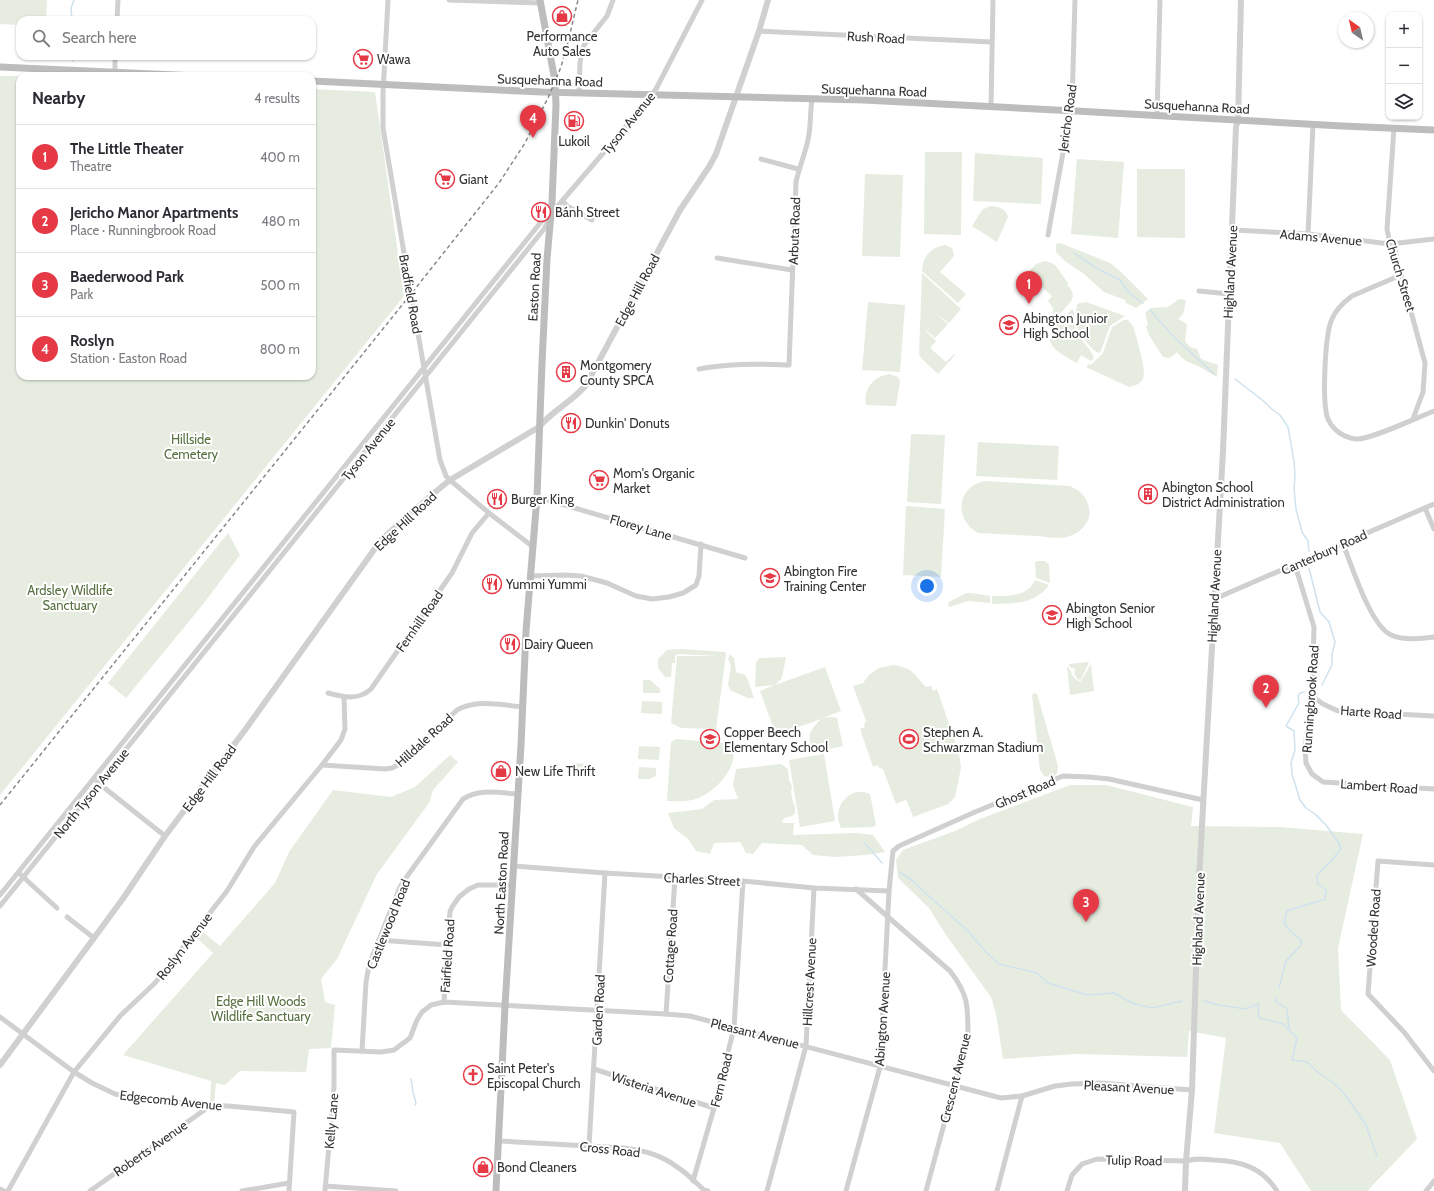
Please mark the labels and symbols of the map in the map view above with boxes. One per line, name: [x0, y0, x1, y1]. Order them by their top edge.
shop icon: Performance Auto Sales: [551, 5, 573, 27]
north arrow: [1338, 12, 1374, 48]
street label: Rush Road: [847, 27, 905, 47]
place label: Performance Auto Sales: [527, 28, 598, 59]
supermarket icon: Wawa: [352, 48, 374, 70]
place label: Wawa: [377, 51, 411, 67]
street label: Susquehanna Road: [497, 70, 603, 90]
street label: Susquehanna Road: [821, 80, 927, 100]
street label: Jericho Road: [1054, 83, 1080, 154]
street label: Tyson Avenue: [598, 88, 658, 158]
street label: Susquehanna Road: [1144, 95, 1250, 117]
pin: 4: [520, 105, 546, 138]
fuel station icon: Lukoil: [563, 110, 585, 132]
place label: Lukoil: [558, 133, 590, 149]
supermarket icon: Giant: [434, 168, 456, 190]
place label: Giant: [459, 171, 489, 187]
street label: Arbuta Road: [785, 197, 803, 265]
restaurant icon: Bánh Street: [530, 201, 552, 223]
place label: Bánh Street: [555, 204, 620, 220]
street label: Highland Avenue: [1220, 225, 1240, 319]
street label: Adams Avenue: [1279, 225, 1363, 249]
street label: Church Street: [1382, 237, 1420, 314]
street label: Edge Hill Road: [611, 251, 663, 329]
street label: Easton Road: [524, 252, 544, 322]
street label: Bradfield Road: [396, 253, 426, 335]
pin: 1: [1016, 271, 1042, 304]
place label: Abington Junior High School: [1023, 310, 1109, 341]
school or university icon: Abington Junior High School: [998, 314, 1020, 336]
place label: Montgomery County SPCA: [580, 357, 654, 388]
building icon: Montgomery County SPCA: [555, 361, 577, 383]
restaurant icon: Dunkin' Donuts: [560, 412, 582, 434]
street label: Tyson Avenue: [338, 414, 398, 484]
place label: Dunkin' Donuts: [585, 415, 670, 431]
park label: Hillside Cemetery: [164, 431, 219, 462]
place label: Mom's Organic Market: [613, 465, 695, 496]
supermarket icon: Mom's Organic Market: [588, 469, 610, 491]
place label: Abington School District Administration: [1162, 479, 1285, 510]
building icon: Abington School District Administration: [1137, 483, 1159, 505]
street label: Edge Hill Road: [371, 488, 439, 554]
restaurant icon: Burger King: [486, 488, 508, 510]
place label: Burger King: [511, 491, 574, 507]
street label: Florey Lane: [608, 511, 674, 544]
street label: Canterbury Road: [1279, 526, 1369, 578]
street label: Highland Avenue: [1204, 549, 1224, 643]
place label: Abington Fire Training Center: [784, 563, 867, 594]
school or university icon: Abington Fire Training Center: [759, 567, 781, 589]
restaurant icon: Yummi Yummi: [481, 573, 503, 595]
place label: Yummi Yummi: [505, 576, 587, 592]
your location: [917, 576, 937, 596]
park label: Ardsley Wildlife Sanctuary: [27, 582, 113, 613]
street label: Fernhill Road: [392, 587, 446, 655]
place label: Abington Senior High School: [1066, 600, 1156, 631]
school or university icon: Abington Senior High School: [1041, 604, 1063, 626]
restaurant icon: Dairy Queen: [499, 633, 521, 655]
place label: Dairy Queen: [524, 636, 593, 652]
street label: Runningbrook Road: [1298, 645, 1322, 753]
pin: 2: [1253, 675, 1279, 708]
street label: Harte Road: [1340, 702, 1402, 722]
street label: Hilldale Road: [392, 710, 456, 770]
place label: Copper Beech Elementary School: [724, 724, 828, 755]
place label: Stephen A. Schwarzman Stadium: [923, 724, 1043, 755]
school or university icon: Copper Beech Elementary School: [699, 728, 721, 750]
sports icon: Stephen A. Schwarzman Stadium: [898, 728, 920, 750]
street label: Edge Hill Road: [179, 742, 239, 814]
street label: North Tyson Avenue: [50, 745, 132, 841]
shop icon: New Life Thrift: [490, 760, 512, 782]
place label: New Life Thrift: [515, 763, 596, 779]
street label: Ghost Road: [993, 772, 1057, 812]
street label: Lambert Road: [1340, 775, 1418, 797]
street label: North Easton Road: [490, 831, 512, 935]
street label: Charles Street: [663, 869, 741, 889]
street label: Highland Avenue: [1188, 872, 1208, 966]
street label: Castlewood Road: [363, 877, 413, 971]
street label: Wooded Road: [1362, 888, 1384, 968]
pin: 3: [1073, 889, 1099, 922]
street label: Cottage Road: [659, 908, 681, 984]
street label: Roslyn Avenue: [153, 909, 215, 983]
street label: Fairfield Road: [436, 918, 458, 994]
street label: Hillcrest Avenue: [799, 937, 819, 1027]
street label: Abington Avenue: [871, 971, 893, 1067]
street label: Garden Road: [588, 974, 608, 1046]
park label: Edge Hill Woods Wildlife Sanctuary: [211, 993, 311, 1024]
street label: Pleasant Avenue: [709, 1014, 801, 1052]
street label: Crescent Avenue: [936, 1031, 974, 1125]
street label: Fern Road: [707, 1051, 735, 1109]
place label: Saint Peter's Episcopal Church: [487, 1060, 581, 1091]
church icon: Saint Peter's Episcopal Church: [462, 1064, 484, 1086]
street label: Wisteria Avenue: [609, 1068, 699, 1110]
street label: Pleasant Avenue: [1083, 1077, 1175, 1097]
street label: Edgecomb Avenue: [119, 1087, 223, 1113]
street label: Kelly Lane: [321, 1092, 341, 1149]
street label: Roberts Avenue: [110, 1116, 190, 1179]
street label: Cross Road: [579, 1138, 641, 1160]
street label: Tulip Road: [1105, 1152, 1163, 1168]
shop icon: Bond Cleaners: [472, 1156, 494, 1178]
place label: Bond Cleaners: [497, 1159, 577, 1175]

